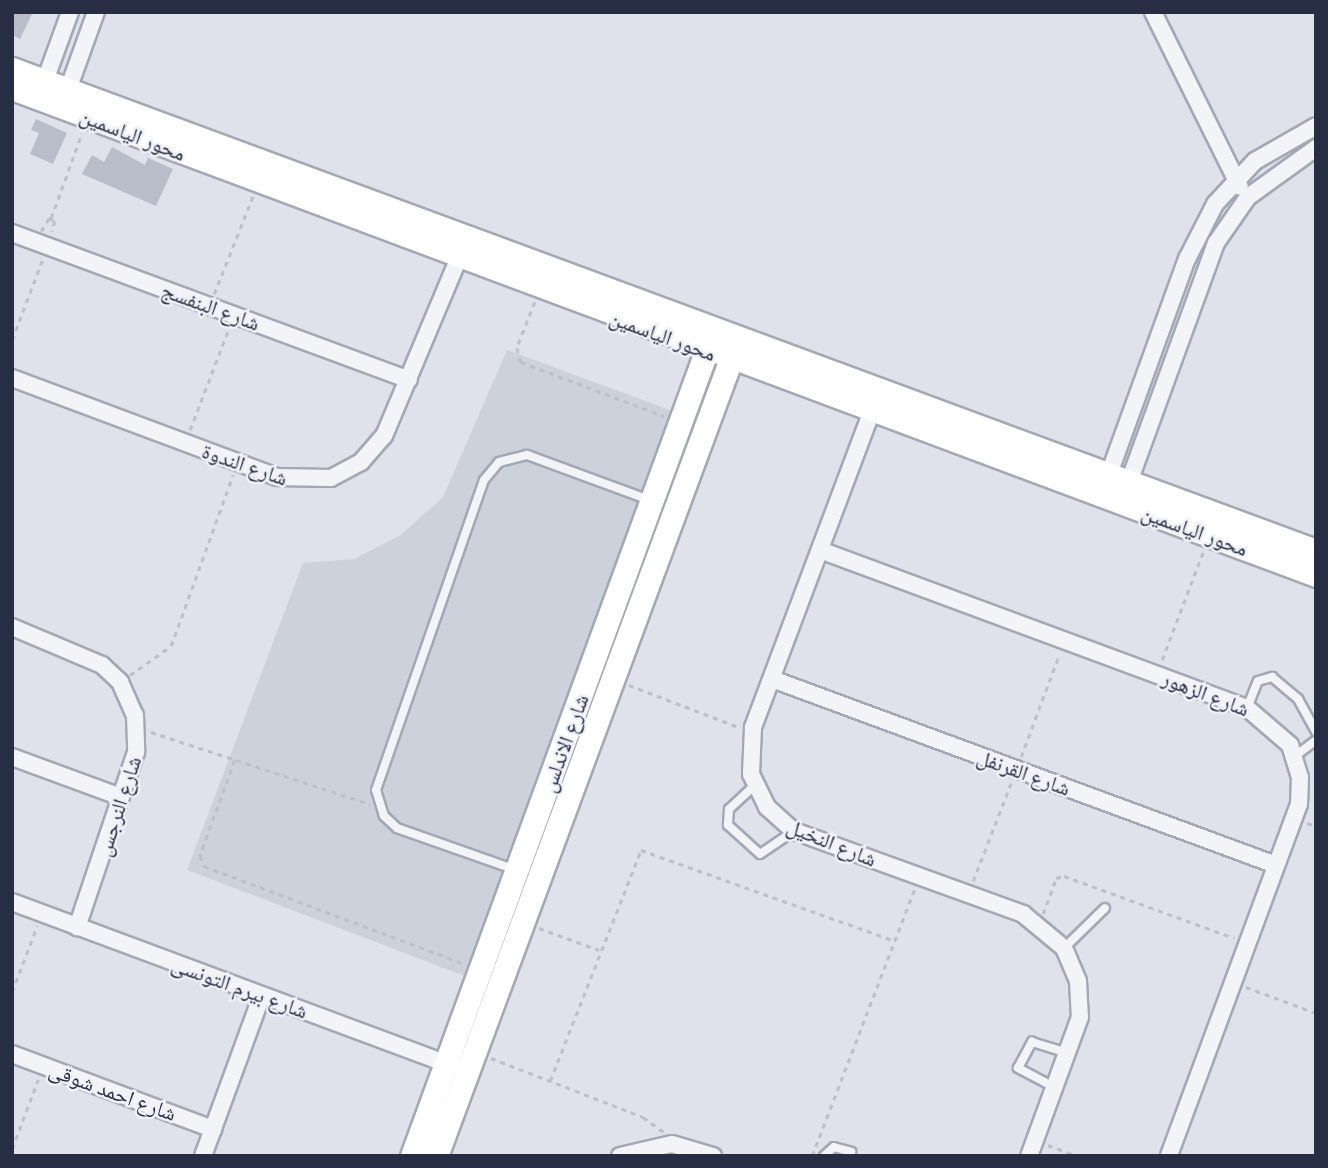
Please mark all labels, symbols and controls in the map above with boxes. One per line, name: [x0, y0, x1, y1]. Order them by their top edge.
street label: محور الياسمين: [77, 102, 189, 166]
street label: شارع البنفسج: [158, 277, 264, 335]
street label: محور الياسمين: [606, 304, 720, 366]
street label: شارع الندوة: [199, 438, 291, 490]
street label: محور الياسمين: [1138, 499, 1252, 561]
street label: شارع الزهور: [1159, 665, 1253, 721]
street label: شارع الاندلس: [535, 691, 593, 795]
street label: شارع القرنفل: [974, 744, 1074, 800]
street label: شارع النرجس: [90, 753, 146, 859]
street label: شارع النخيل: [784, 813, 880, 871]
street label: شارع بيرم التونسى: [169, 951, 311, 1023]
street label: شارع احمد شوقى: [46, 1056, 180, 1126]

